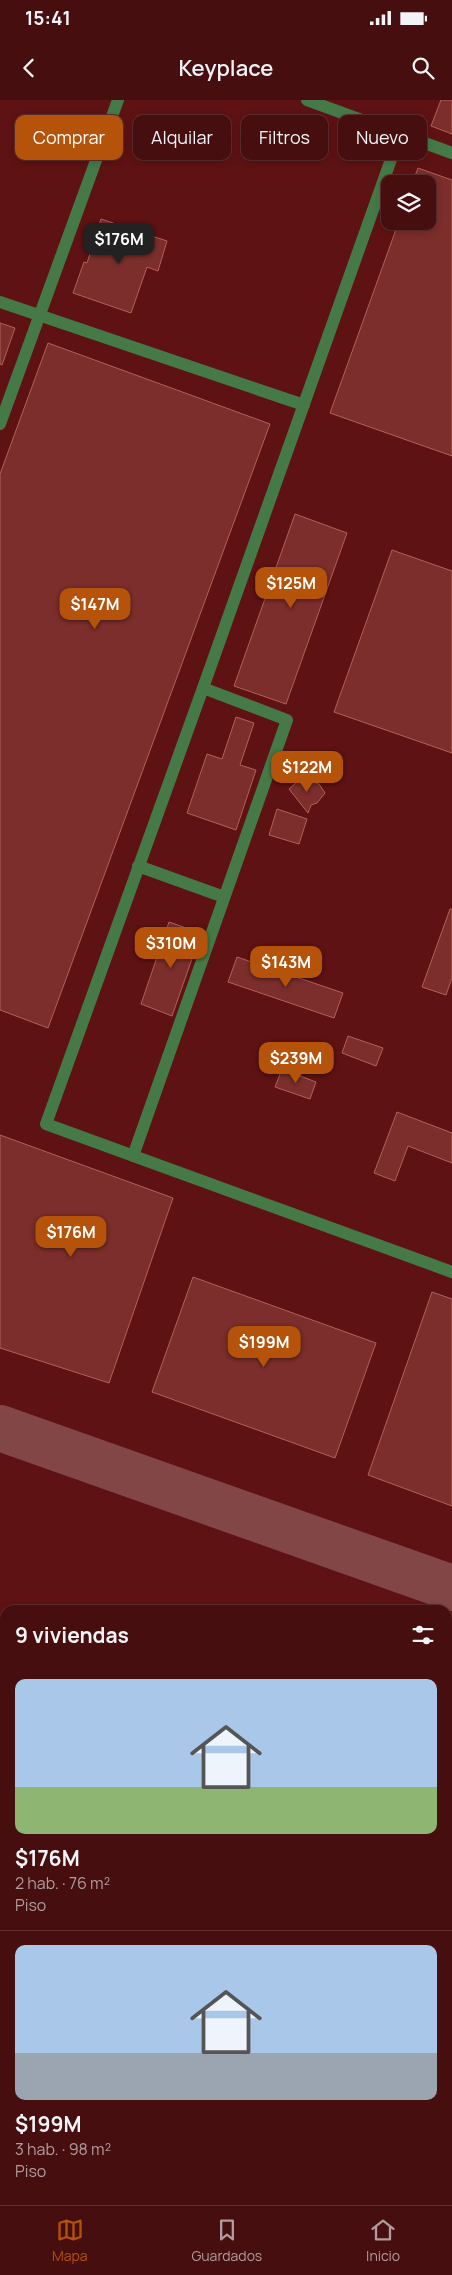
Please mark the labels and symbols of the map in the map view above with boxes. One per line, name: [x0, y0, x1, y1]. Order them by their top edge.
pin: $176M: [84, 222, 154, 265]
pin: $125M: [256, 566, 326, 609]
pin: $147M: [60, 588, 130, 630]
pin: $122M: [272, 750, 342, 793]
pin: $310M: [136, 926, 206, 969]
pin: $143M: [251, 946, 321, 988]
pin: $239M: [261, 1042, 331, 1084]
pin: $176M: [36, 1216, 106, 1258]
pin: $199M: [229, 1326, 299, 1368]

